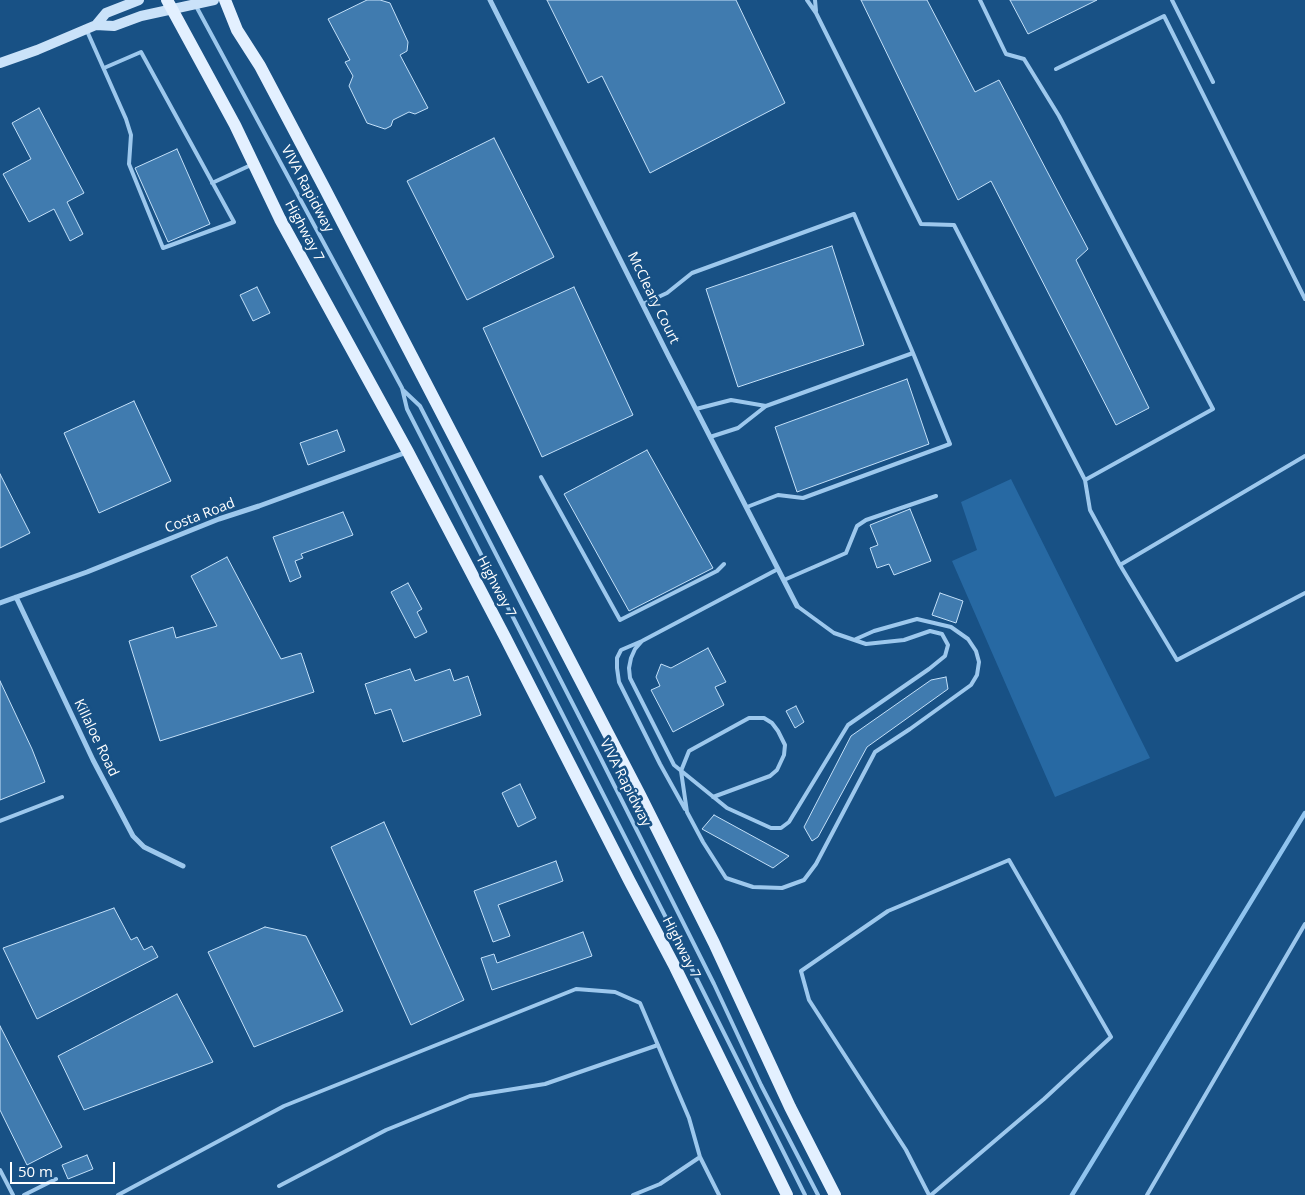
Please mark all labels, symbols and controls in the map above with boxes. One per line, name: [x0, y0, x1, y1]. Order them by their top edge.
street label: VIVA Rapidway: [277, 143, 337, 235]
street label: Highway 7: [281, 197, 327, 265]
street label: McCleary Court: [623, 249, 683, 347]
street label: Costa Road: [163, 495, 237, 537]
street label: Highway 7: [473, 553, 519, 621]
street label: Killaloe Road: [70, 697, 122, 779]
street label: VIVA Rapidway: [596, 736, 654, 830]
street label: Highway 7: [658, 914, 704, 982]
scale bar: [12, 1152, 118, 1184]
text: 50 m: [18, 1161, 53, 1181]

